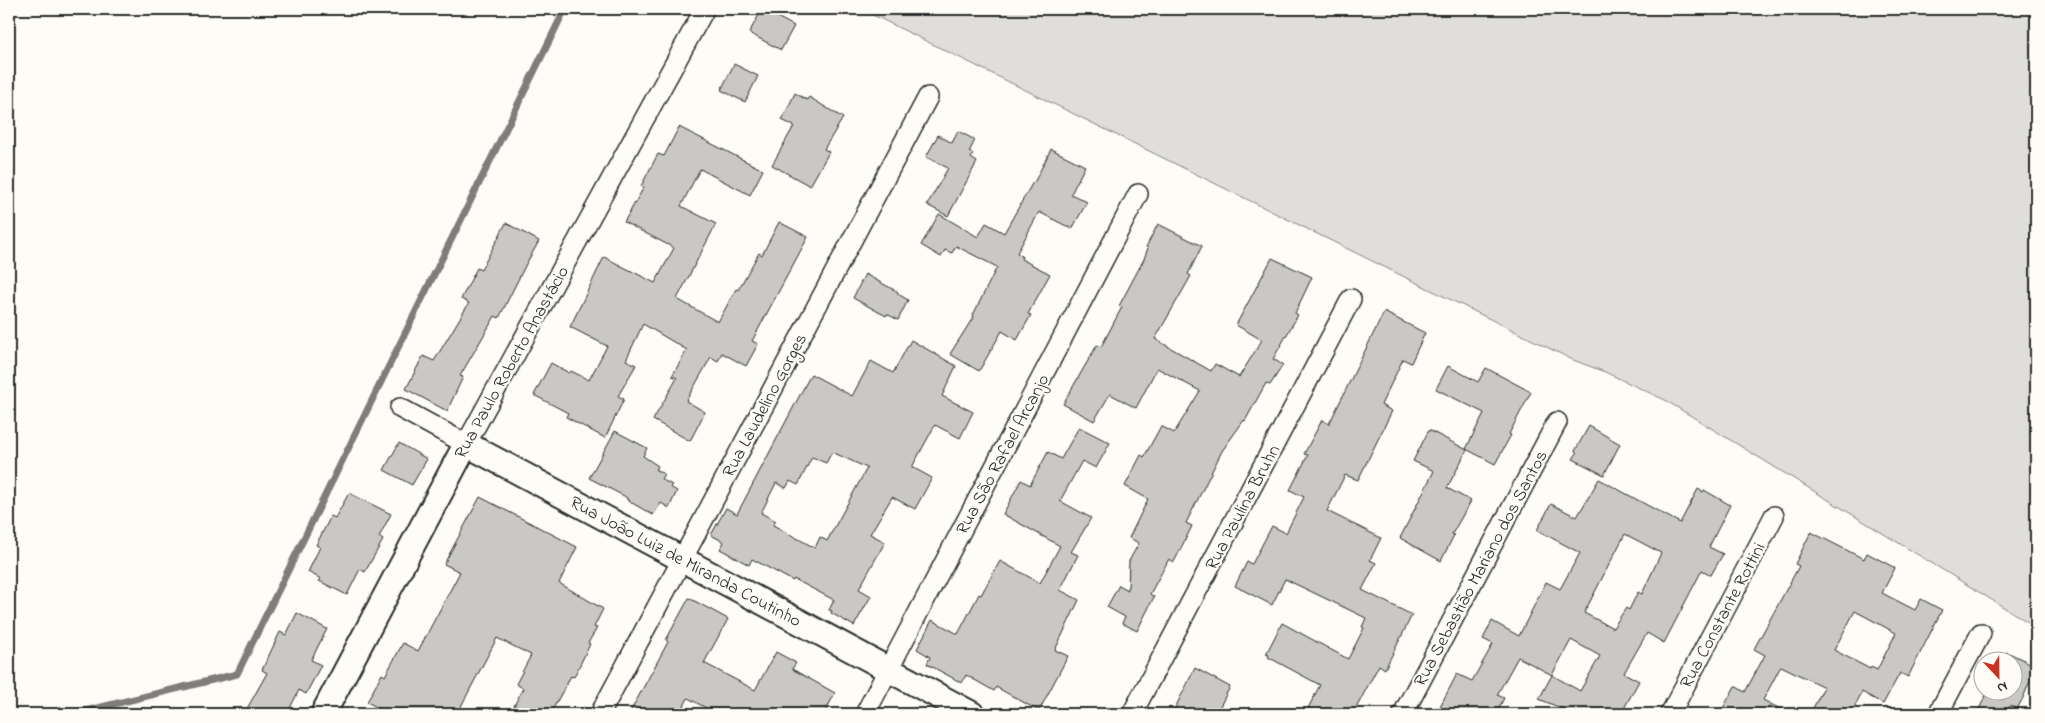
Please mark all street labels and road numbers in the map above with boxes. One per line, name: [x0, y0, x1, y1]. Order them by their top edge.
street label: Rua Paulo Roberto Anastácio: [449, 262, 577, 464]
street label: Rua Laudelino Gorges: [717, 329, 816, 483]
street label: Rua São Rafael Arcanjo: [950, 370, 1057, 540]
street label: Rua Paulina Bruhn: [1200, 441, 1288, 575]
street label: Rua Sebastião Mariano dos Santos: [1408, 446, 1555, 692]
street label: Rua João Luiz de Miranda Coutinho: [565, 491, 805, 635]
street label: Rua Constante Rottini: [1674, 538, 1773, 693]

